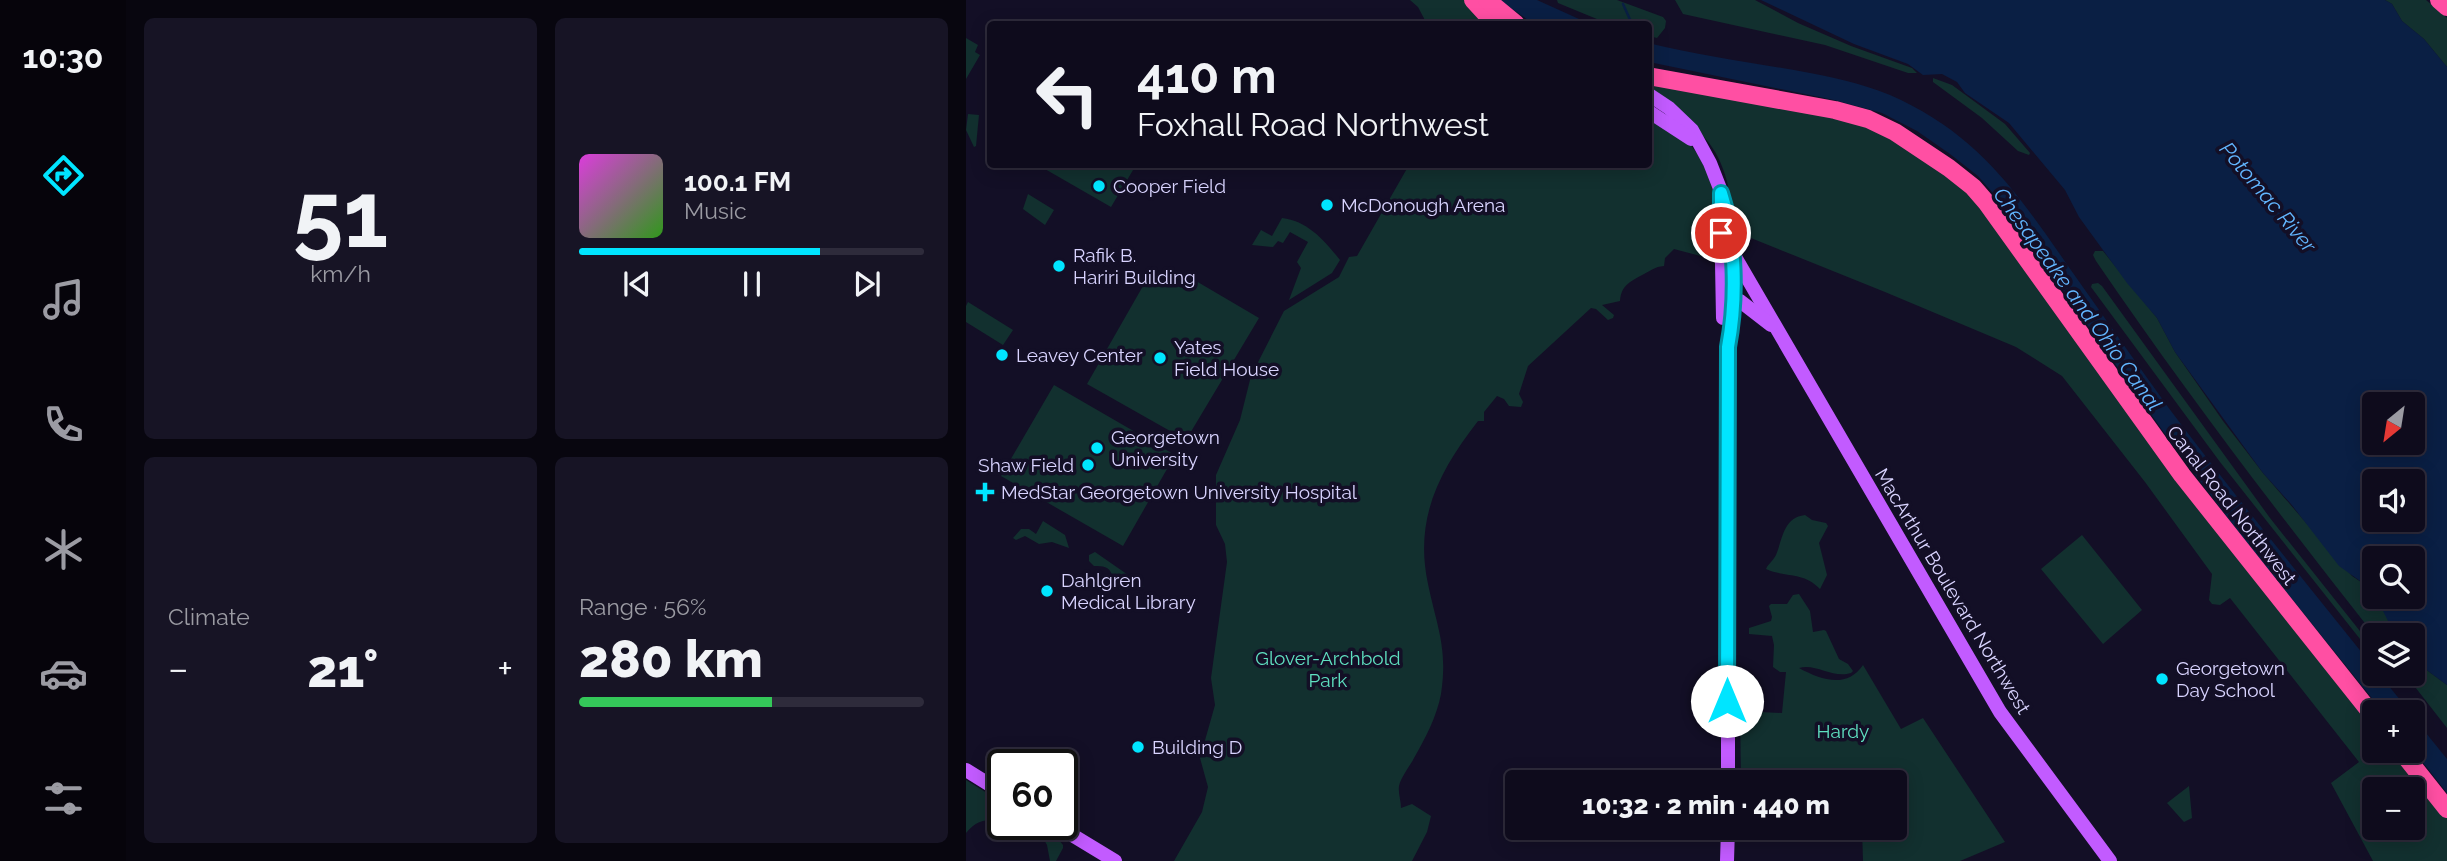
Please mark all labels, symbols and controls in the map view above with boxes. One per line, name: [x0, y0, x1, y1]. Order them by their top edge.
text: 10:30: [23, 38, 103, 75]
text: 410 m: [1137, 47, 1277, 104]
icon: left: [1022, 49, 1113, 140]
text: Foxhall Road Northwest: [1137, 106, 1489, 143]
water label: Potomac River: [2215, 137, 2322, 258]
icon: directions: [39, 151, 88, 200]
text: 51: [293, 161, 388, 268]
text: 100.1 FM: [684, 167, 791, 197]
place label: Cooper Field: [1113, 175, 1226, 197]
marker: Cooper Field: [1091, 178, 1107, 194]
water label: Chesapeake and Ohio Canal: [1989, 182, 2167, 416]
place label: McDonough Arena: [1341, 194, 1505, 216]
text: Music: [684, 197, 747, 224]
marker: McDonough Arena: [1319, 197, 1335, 213]
pin: [1691, 203, 1751, 263]
icon: arrive: [1702, 214, 1740, 252]
place label: Rafik B. Hariri Building: [1073, 244, 1196, 288]
marker: Rafik B. Hariri Building: [1051, 258, 1067, 274]
text: km/h: [310, 260, 371, 287]
icon: previous: [618, 265, 656, 303]
icon: pause: [733, 265, 771, 303]
icon: next: [848, 265, 886, 303]
icon: music: [39, 275, 88, 324]
place label: Yates Field House: [1174, 336, 1279, 380]
place label: Leavey Center: [1016, 344, 1143, 366]
marker: Leavey Center: [994, 347, 1010, 363]
marker: Yates Field House: [1152, 350, 1168, 366]
north arrow: [2362, 392, 2426, 455]
map controls: [2362, 392, 2425, 840]
icon: phone: [39, 400, 88, 449]
street label: Canal Road Northwest: [2163, 421, 2301, 590]
place label: Georgetown University: [1111, 426, 1220, 470]
marker: Georgetown University: [1089, 440, 1105, 456]
place label: Shaw Field: [978, 454, 1074, 476]
marker: Shaw Field: [1080, 457, 1096, 473]
street label: MacArthur Boulevard Northwest: [1871, 464, 2036, 718]
button: sound: [2362, 469, 2425, 532]
place label: MedStar Georgetown University Hospital: [1001, 481, 1358, 503]
marker: MedStar Georgetown University Hospital: [975, 482, 995, 502]
icon: climate: [39, 525, 88, 574]
button: search: [2362, 546, 2425, 609]
place label: Dahlgren Medical Library: [1061, 569, 1196, 613]
marker: Dahlgren Medical Library: [1039, 583, 1055, 599]
text: Range · 56%: [579, 593, 706, 620]
text: Climate: [168, 603, 250, 630]
button: layers: [2362, 623, 2425, 686]
text: 280 km: [579, 628, 763, 689]
text: 21°: [307, 638, 378, 699]
text: −: [168, 646, 188, 691]
text: +: [497, 646, 513, 691]
park label: Glover-Archbold Park: [1255, 647, 1401, 691]
icon: car: [39, 649, 88, 698]
place label: Georgetown Day School: [2176, 657, 2285, 701]
position arrow: [1690, 664, 1764, 738]
marker: Georgetown Day School: [2154, 671, 2170, 687]
button: +: [2362, 700, 2425, 763]
park label: Hardy: [1817, 720, 1869, 742]
place label: Building D: [1152, 736, 1242, 758]
marker: Building D: [1130, 739, 1146, 755]
speed limit sign: 60: [987, 749, 1078, 840]
icon: filters: [39, 774, 88, 823]
button: −: [2362, 777, 2425, 840]
text: 10:32 · 2 min · 440 m: [1582, 790, 1830, 820]

